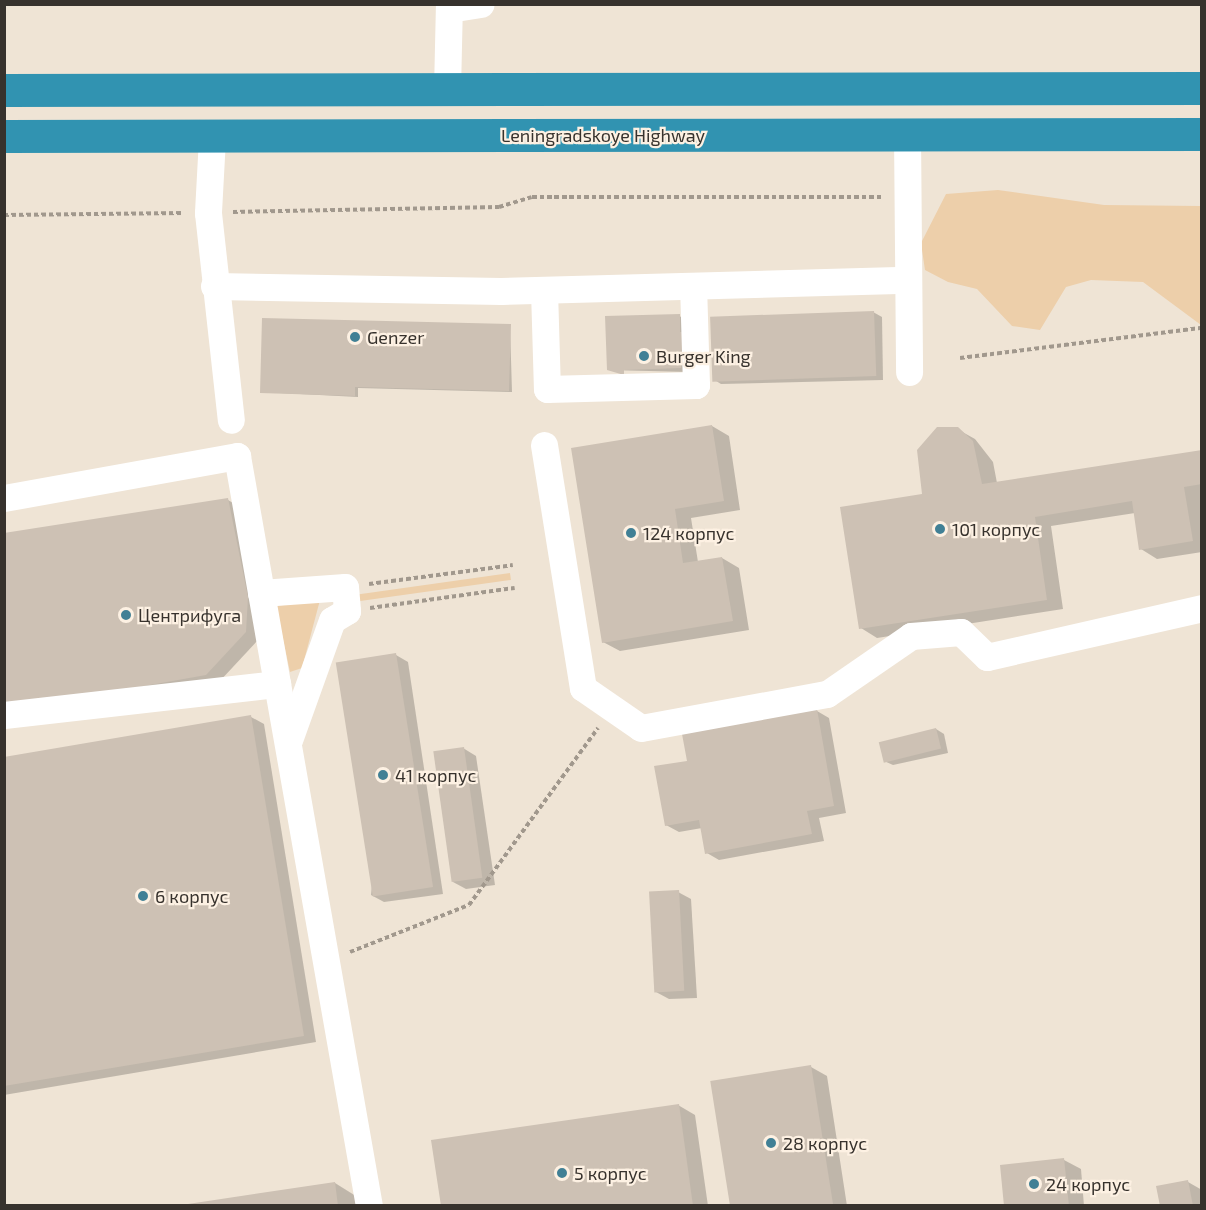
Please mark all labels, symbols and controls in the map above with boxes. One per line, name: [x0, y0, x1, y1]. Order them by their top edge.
street label: Leningradskoye Highway: [501, 124, 705, 146]
place label: Genzer: [367, 326, 424, 348]
marker: Genzer: [348, 330, 362, 344]
place label: Burger King: [656, 345, 751, 367]
marker: Burger King: [637, 349, 651, 363]
place label: 101 корпус: [952, 518, 1040, 540]
place label: 124 корпус: [643, 522, 734, 544]
marker: 101 корпус: [933, 522, 947, 536]
marker: 124 корпус: [624, 526, 638, 540]
place label: Центрифуга: [138, 604, 241, 626]
marker: Центрифуга: [119, 608, 133, 622]
place label: 41 корпус: [395, 764, 476, 786]
marker: 41 корпус: [376, 768, 390, 782]
place label: 6 корпус: [155, 885, 228, 907]
marker: 6 корпус: [136, 889, 150, 903]
place label: 28 корпус: [783, 1132, 867, 1154]
marker: 28 корпус: [764, 1136, 778, 1150]
place label: 5 корпус: [574, 1162, 647, 1184]
marker: 5 корпус: [555, 1166, 569, 1180]
place label: 24 корпус: [1046, 1173, 1130, 1195]
marker: 24 корпус: [1027, 1177, 1041, 1191]

